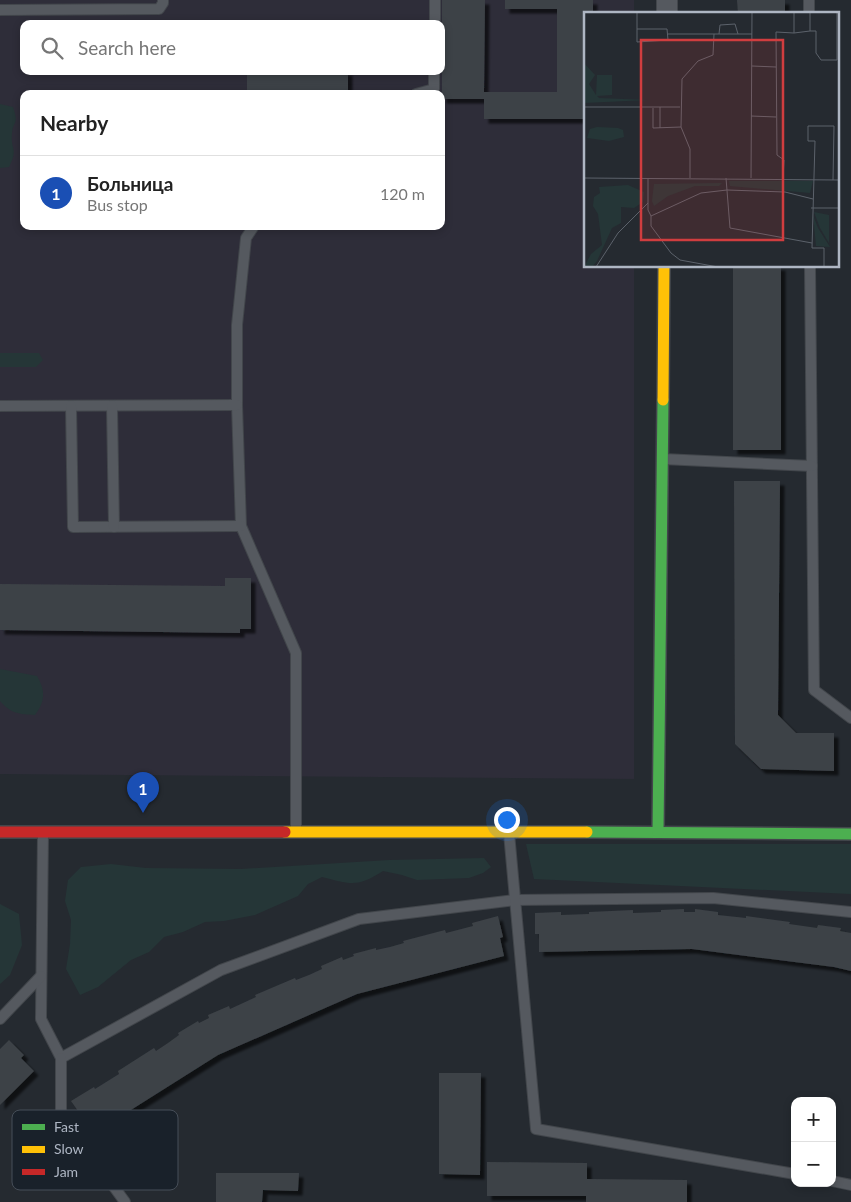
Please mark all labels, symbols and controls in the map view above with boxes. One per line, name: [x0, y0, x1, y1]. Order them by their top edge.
inset map: [584, 12, 838, 268]
search box: [20, 20, 445, 75]
icon: search: [38, 34, 66, 62]
text: Search here: [78, 36, 176, 59]
text: Nearby: [40, 110, 108, 135]
text: Больница: [87, 172, 174, 195]
text: 1: [51, 184, 61, 203]
text: 120 m: [380, 184, 425, 203]
text: Bus stop: [87, 195, 148, 214]
pin: 1: [127, 772, 159, 813]
your location: [494, 807, 520, 833]
map controls: [791, 1097, 836, 1187]
button: +: [791, 1097, 836, 1142]
legend: [12, 1110, 178, 1190]
text: Fast: [54, 1118, 79, 1135]
text: Slow: [54, 1140, 84, 1157]
button: −: [791, 1142, 836, 1187]
text: Jam: [54, 1163, 78, 1180]

